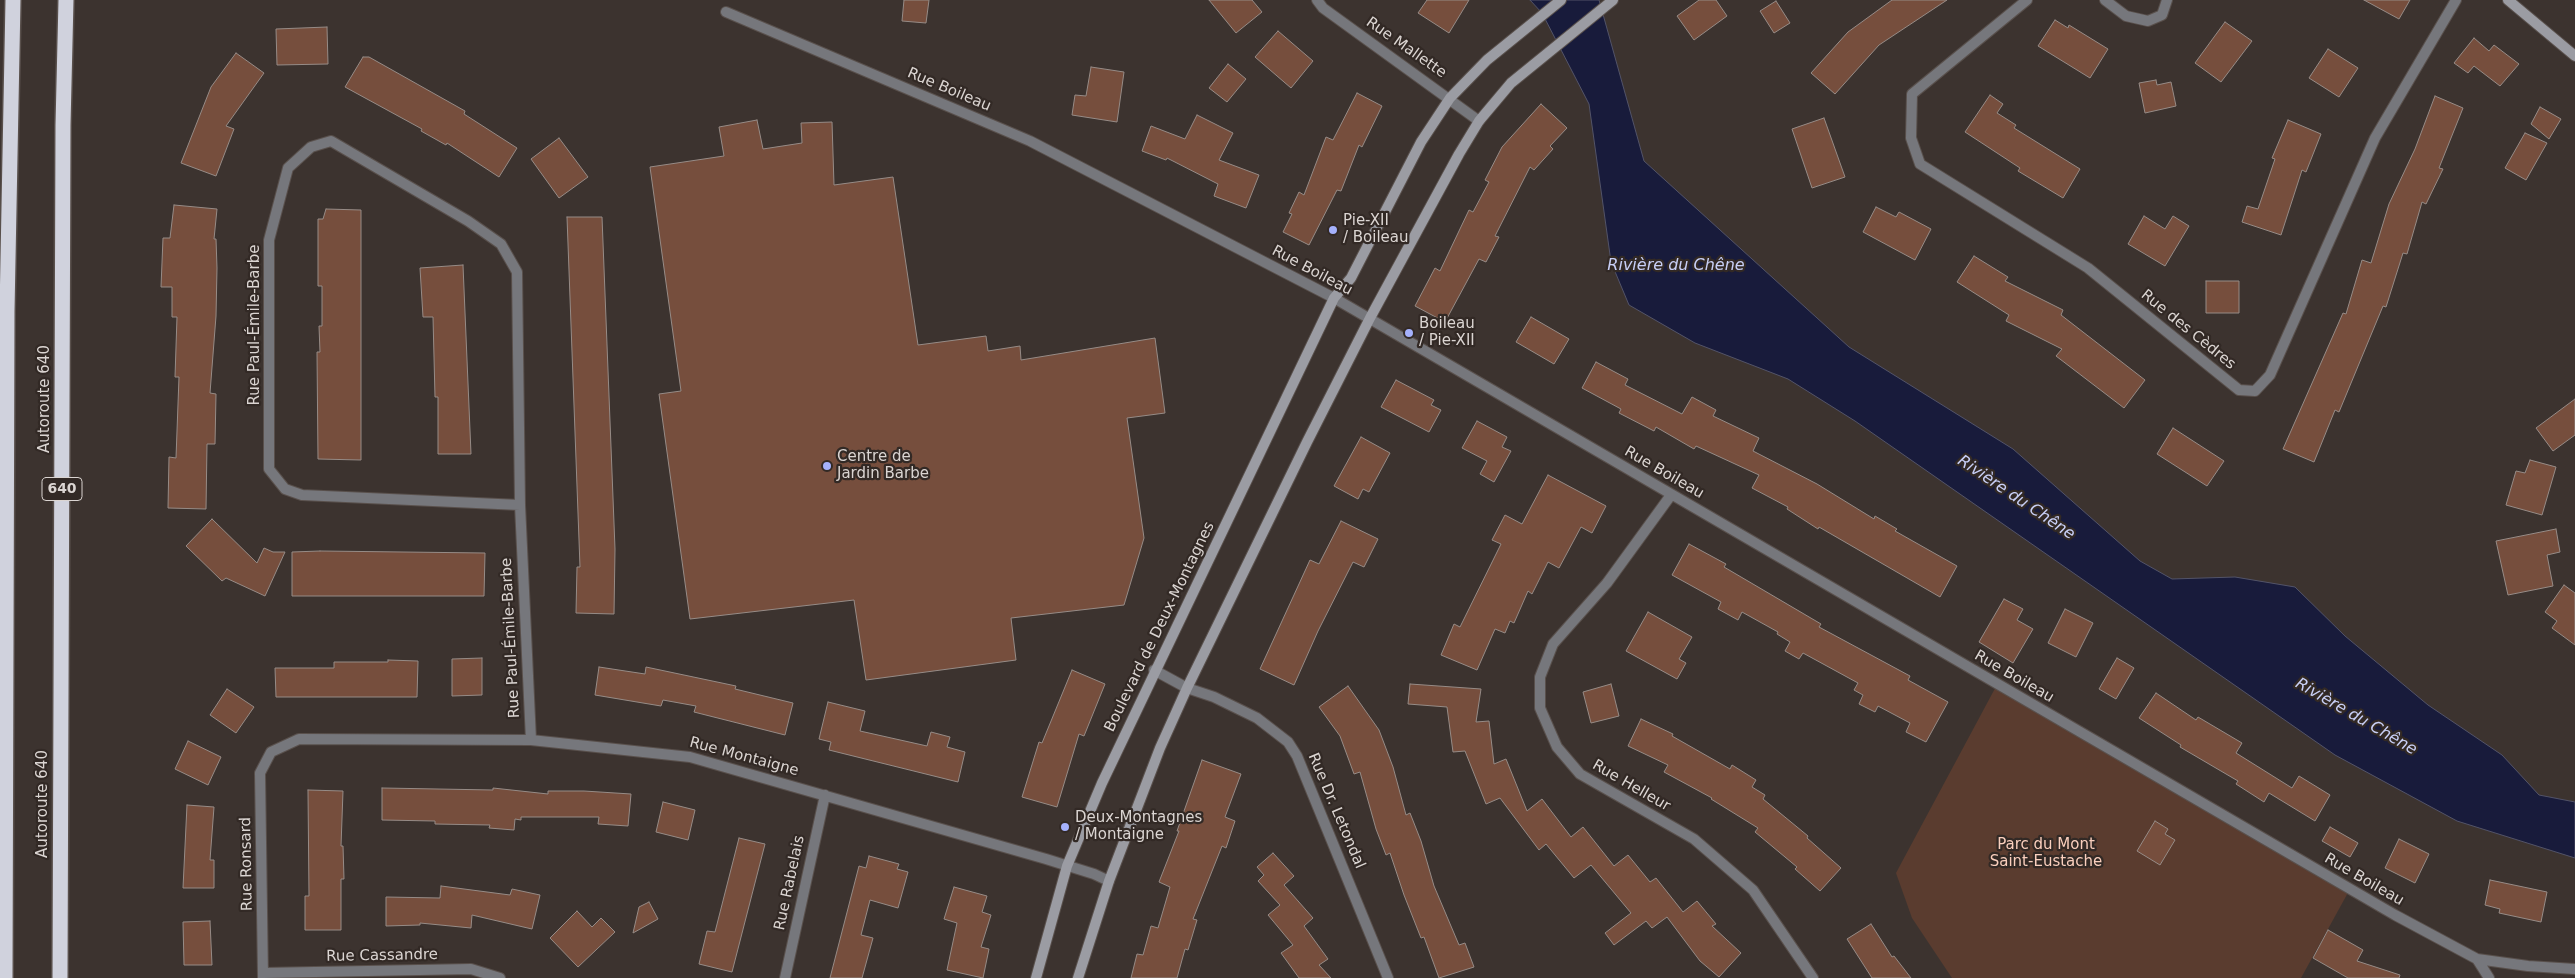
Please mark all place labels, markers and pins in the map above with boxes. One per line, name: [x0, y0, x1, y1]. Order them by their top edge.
place label: Pie-XII / Boileau: [1343, 212, 1409, 247]
marker: Pie-XII / Boileau: [1327, 224, 1339, 236]
place label: Boileau / Pie-XII: [1419, 315, 1475, 350]
marker: Boileau / Pie-XII: [1403, 327, 1415, 339]
place label: Centre de Jardin Barbe: [837, 448, 929, 483]
marker: Centre de Jardin Barbe: [821, 460, 833, 472]
place label: Deux-Montagnes / Montaigne: [1075, 809, 1202, 844]
marker: Deux-Montagnes / Montaigne: [1059, 821, 1071, 833]

